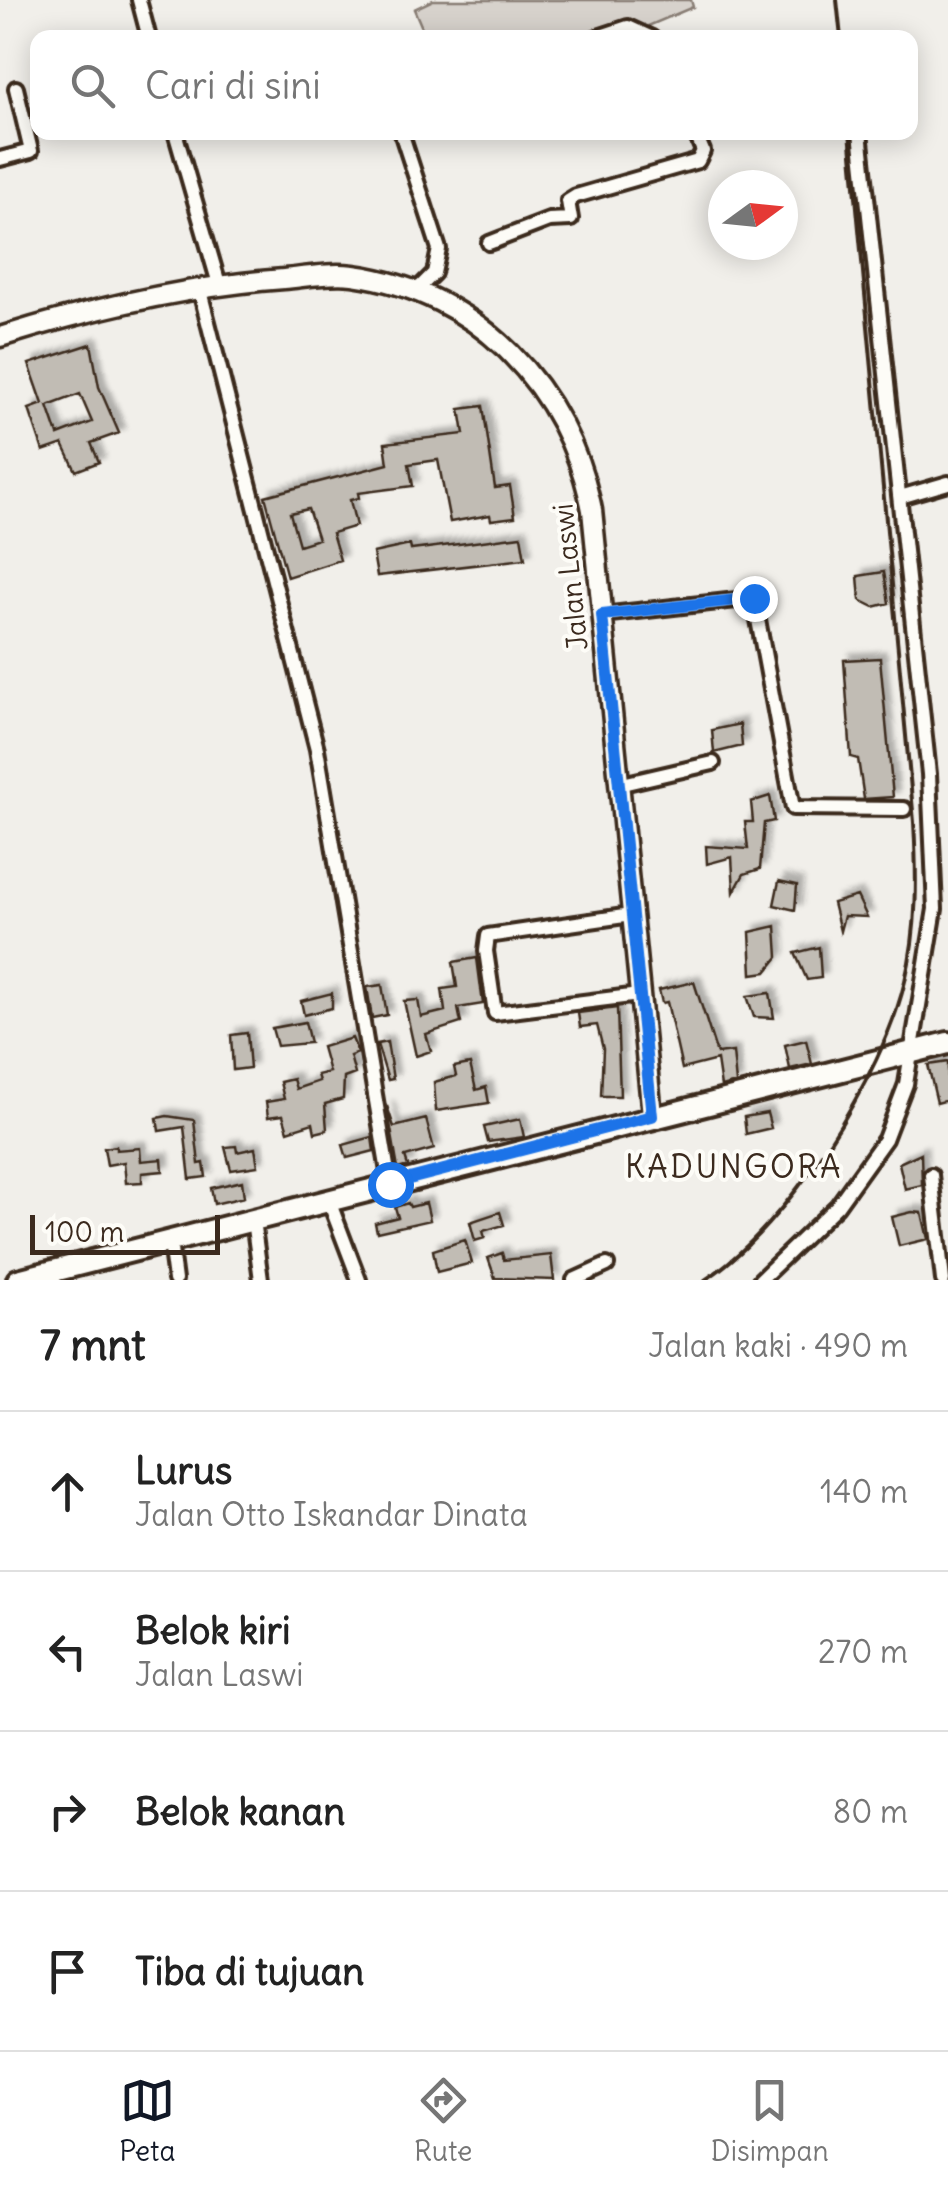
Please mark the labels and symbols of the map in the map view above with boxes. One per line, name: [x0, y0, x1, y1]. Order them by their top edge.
north arrow: [708, 170, 798, 260]
street label: Jalan Laswi: [544, 502, 596, 652]
route end: [732, 576, 778, 622]
district label: KADUNGORA: [625, 1146, 843, 1187]
route start: [368, 1162, 414, 1208]
scale bar: [30, 1210, 220, 1254]

